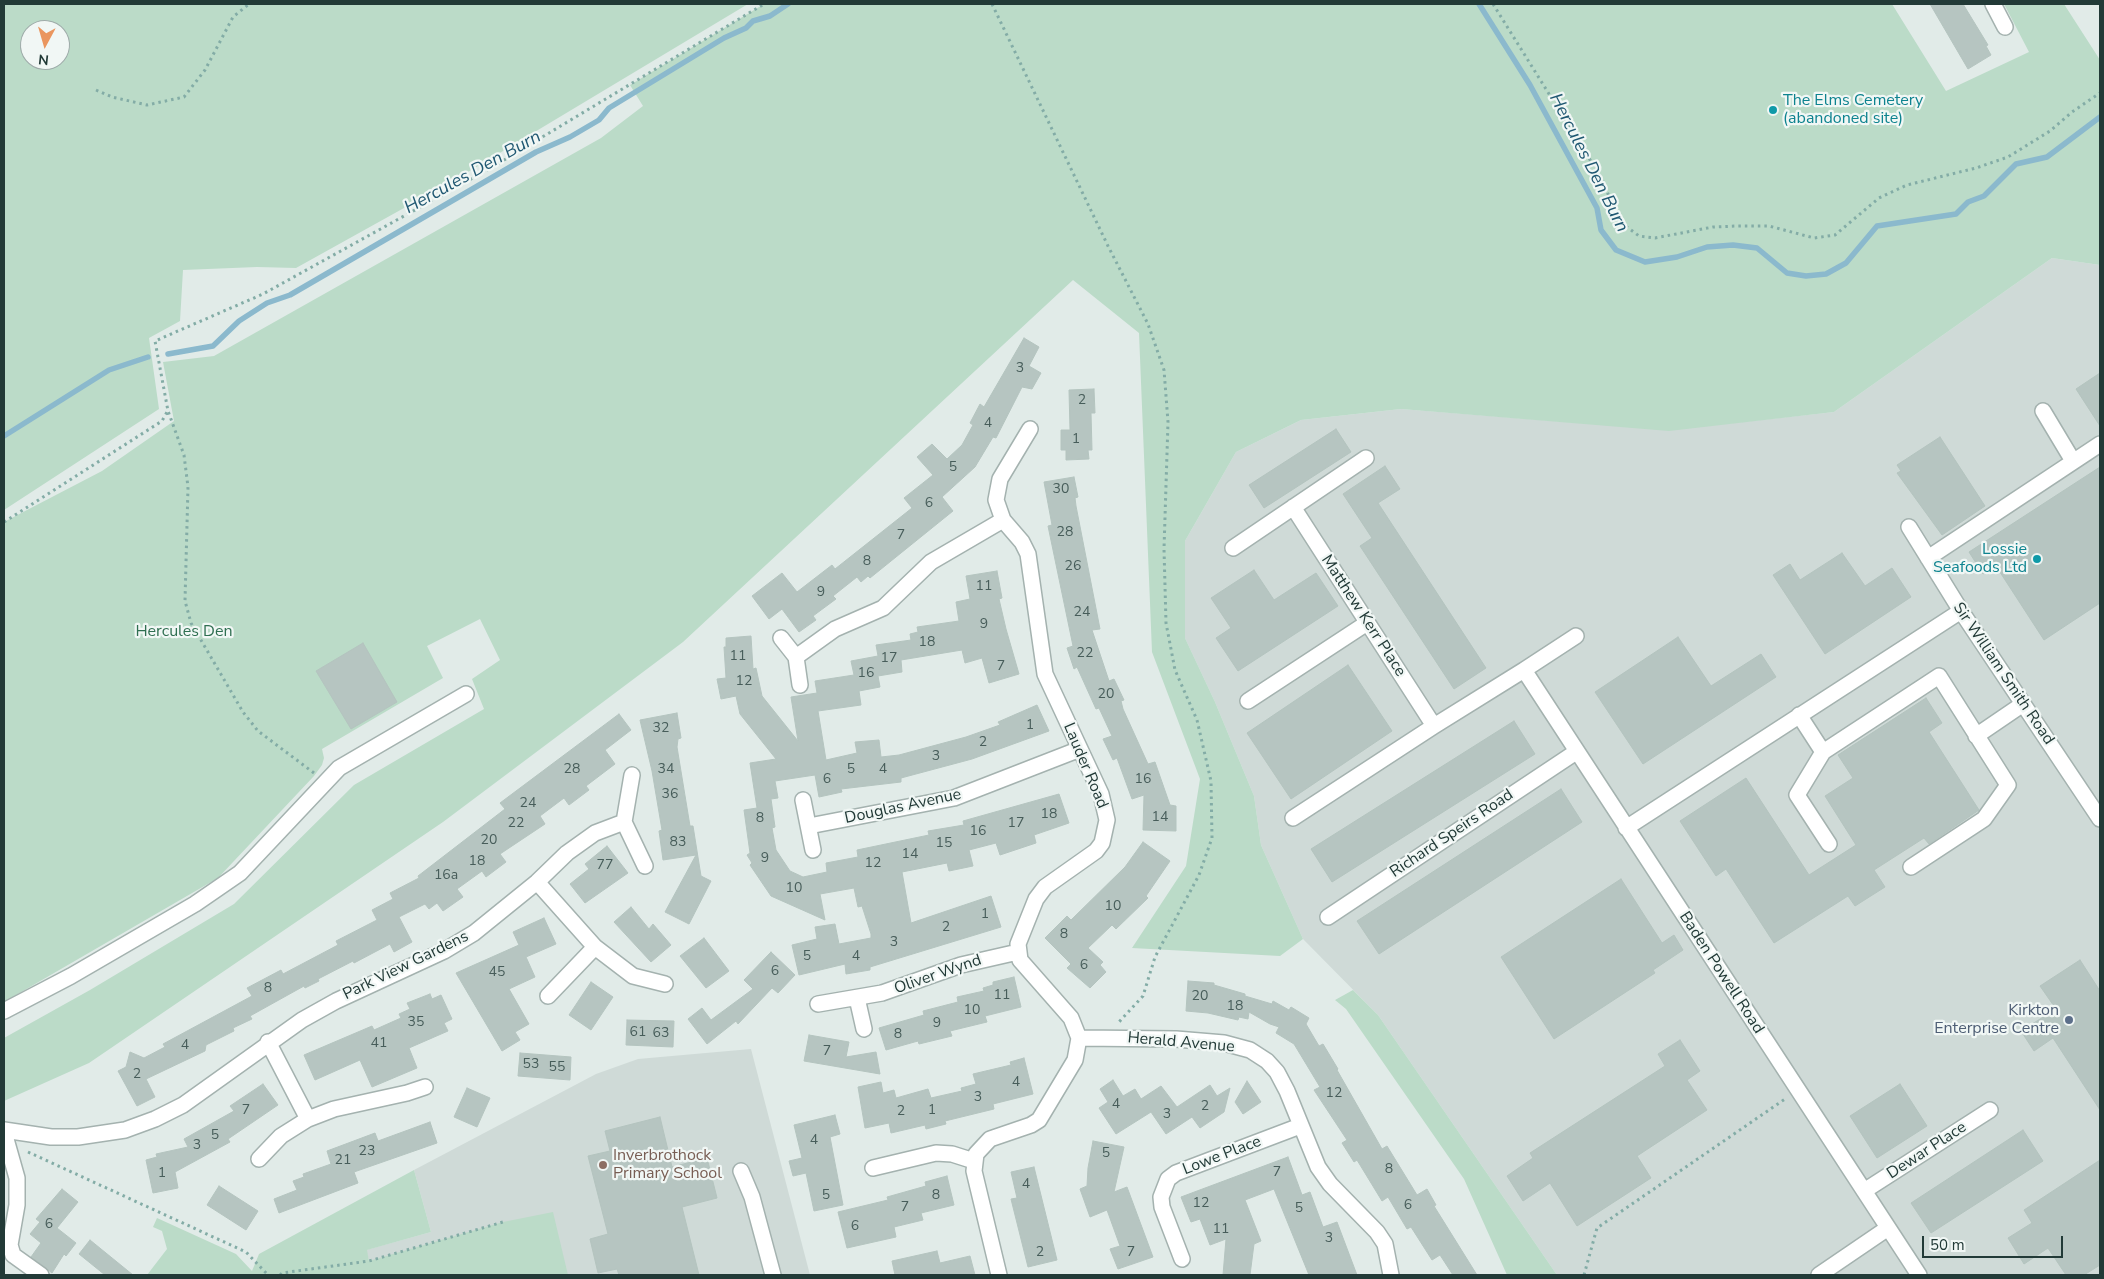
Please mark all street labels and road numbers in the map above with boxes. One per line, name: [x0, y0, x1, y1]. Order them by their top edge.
street label: Matthew Kerr Place: [1316, 552, 1410, 680]
street label: Sir William Smith Road: [1948, 599, 2058, 749]
street label: Lauder Road: [1058, 720, 1112, 812]
street label: Douglas Avenue: [843, 785, 963, 829]
street label: Richard Speirs Road: [1387, 786, 1517, 882]
street label: Baden Powell Road: [1674, 908, 1768, 1038]
street label: Park View Gardens: [340, 927, 472, 1005]
street label: Oliver Wynd: [892, 951, 984, 999]
street label: Herald Avenue: [1127, 1029, 1235, 1057]
street label: Dewar Place: [1884, 1118, 1970, 1184]
street label: Lowe Place: [1180, 1132, 1264, 1180]

